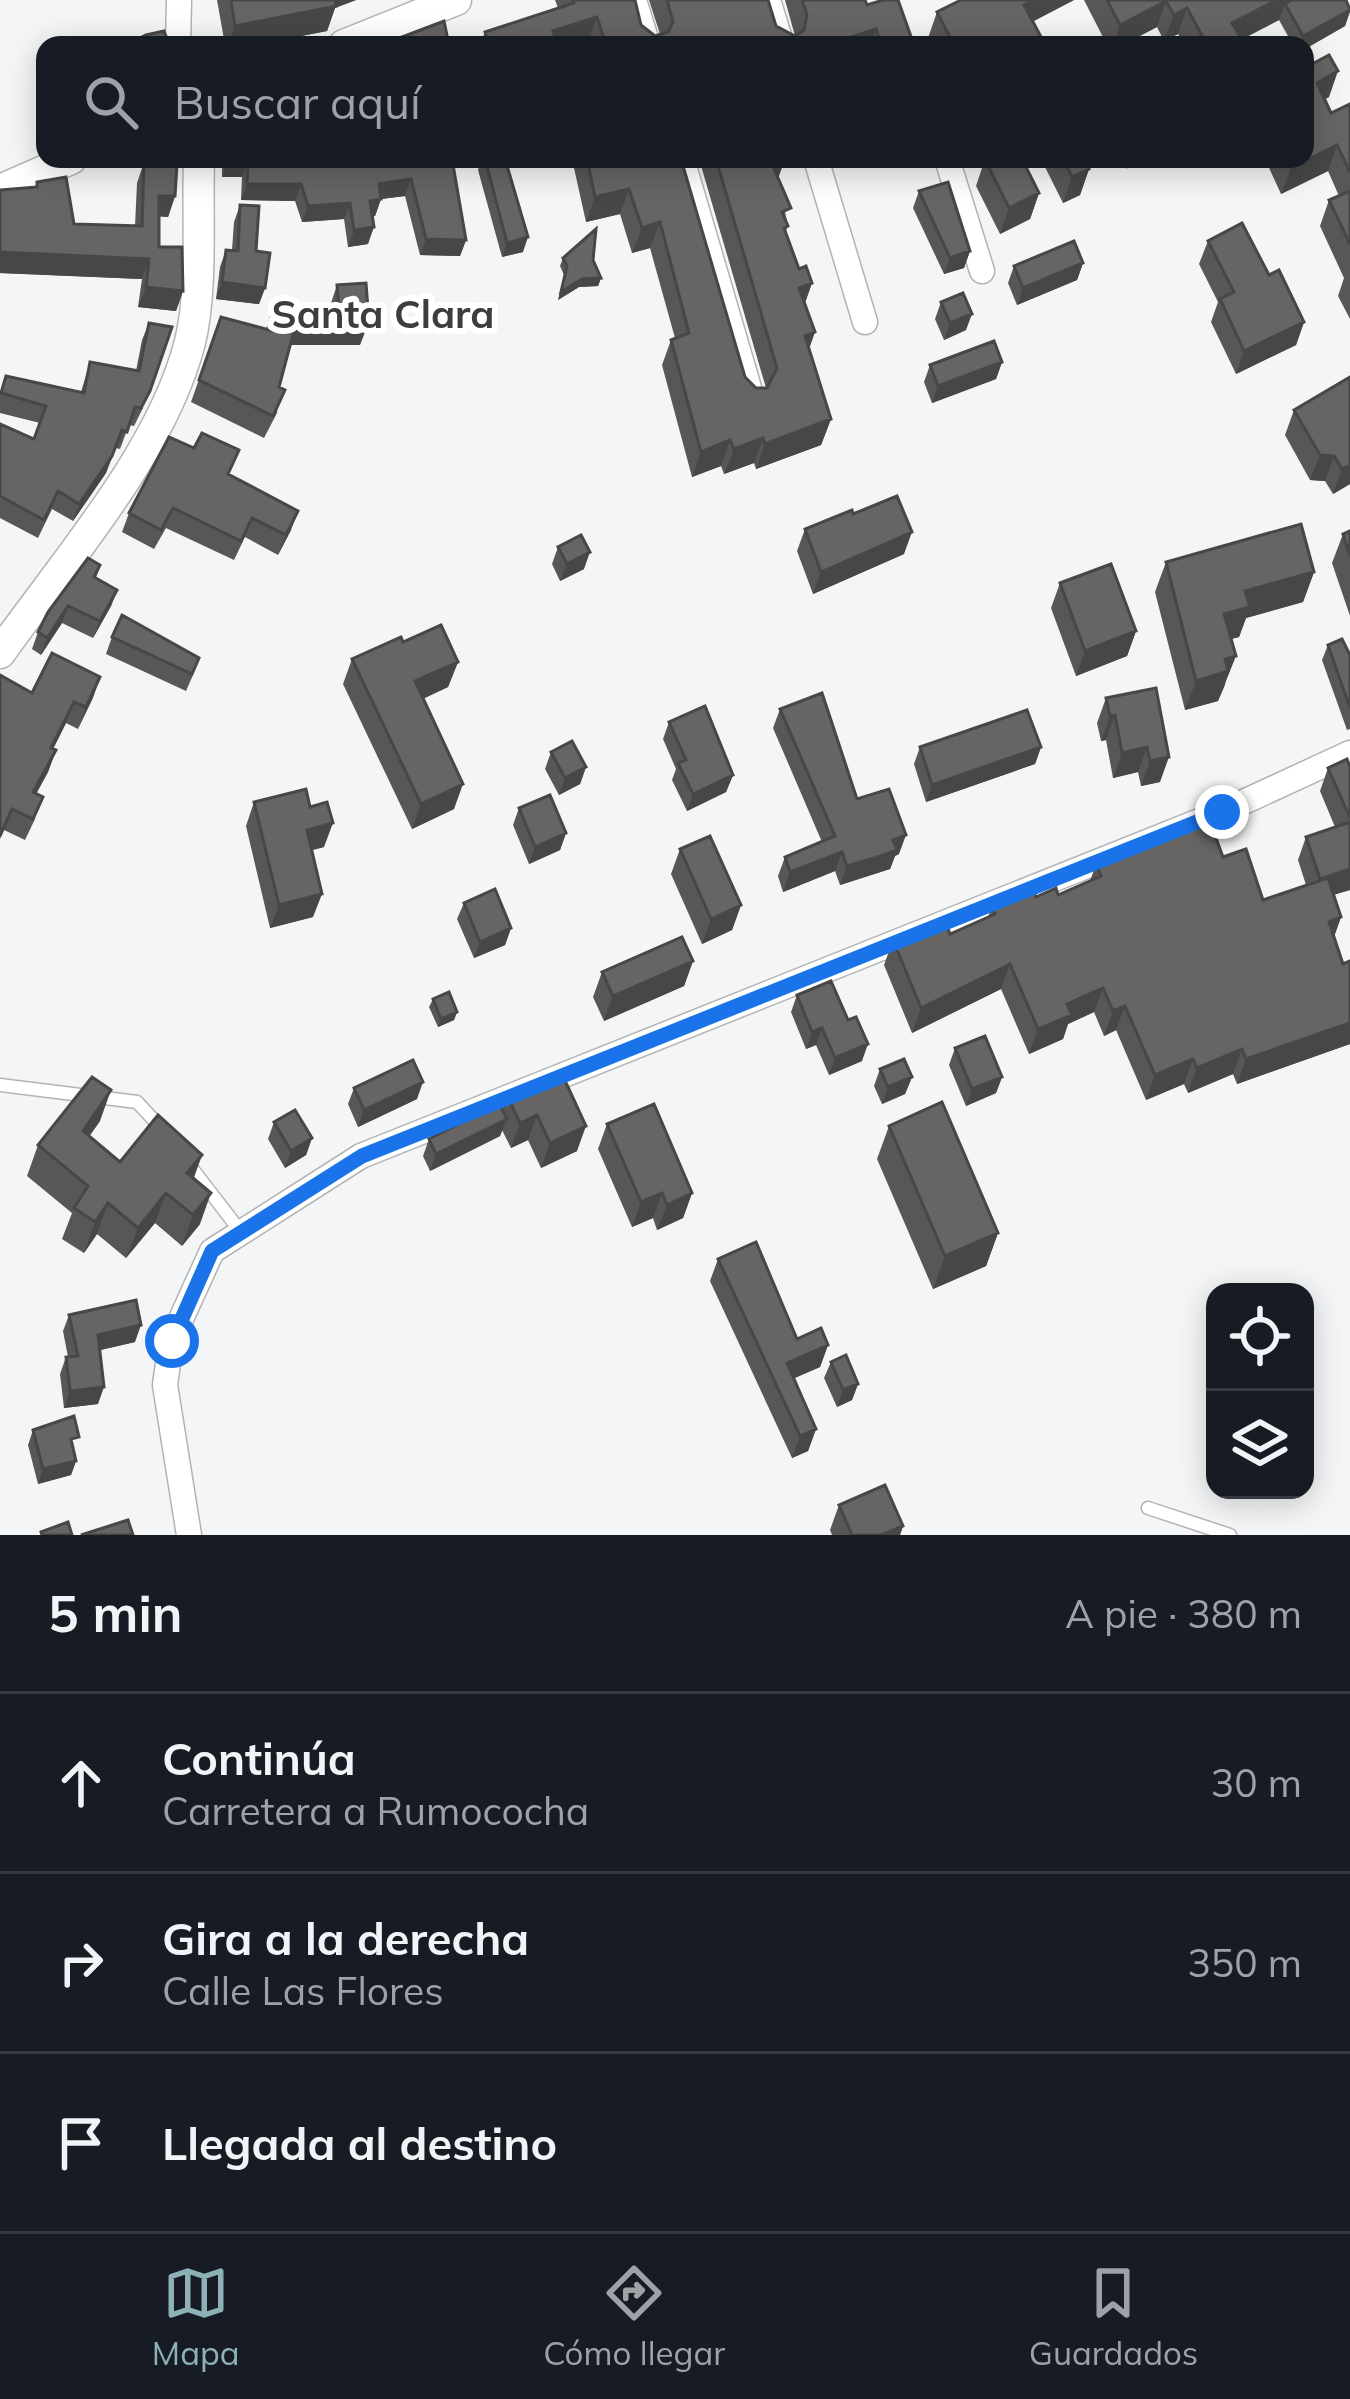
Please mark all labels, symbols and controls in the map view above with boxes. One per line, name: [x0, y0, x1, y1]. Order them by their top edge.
search box: [36, 36, 1314, 168]
icon: search: [78, 69, 144, 135]
text: Buscar aquí: [174, 74, 421, 130]
district label: Santa Clara: [272, 289, 494, 338]
route end: [1195, 785, 1249, 839]
map controls: [1206, 1283, 1314, 1499]
button: locate: [1206, 1283, 1314, 1391]
route start: [145, 1314, 199, 1368]
button: layers: [1206, 1391, 1314, 1499]
text: 5 min: [48, 1581, 183, 1645]
text: A pie · 380 m: [1065, 1589, 1302, 1638]
text: Continúa: [162, 1730, 356, 1786]
icon: ahead: [48, 1750, 114, 1816]
text: 30 m: [1211, 1758, 1302, 1807]
text: Carretera a Rumococha: [162, 1786, 589, 1835]
text: Gira a la derecha: [162, 1910, 529, 1966]
icon: right: [48, 1930, 114, 1996]
text: 350 m: [1187, 1938, 1302, 1987]
text: Calle Las Flores: [162, 1966, 444, 2015]
icon: arrive: [48, 2110, 114, 2176]
text: Llegada al destino: [162, 2115, 557, 2171]
tab: Mapa: [152, 2260, 240, 2373]
tab: Cómo llegar: [543, 2260, 725, 2373]
tab: Guardados: [1029, 2260, 1198, 2373]

